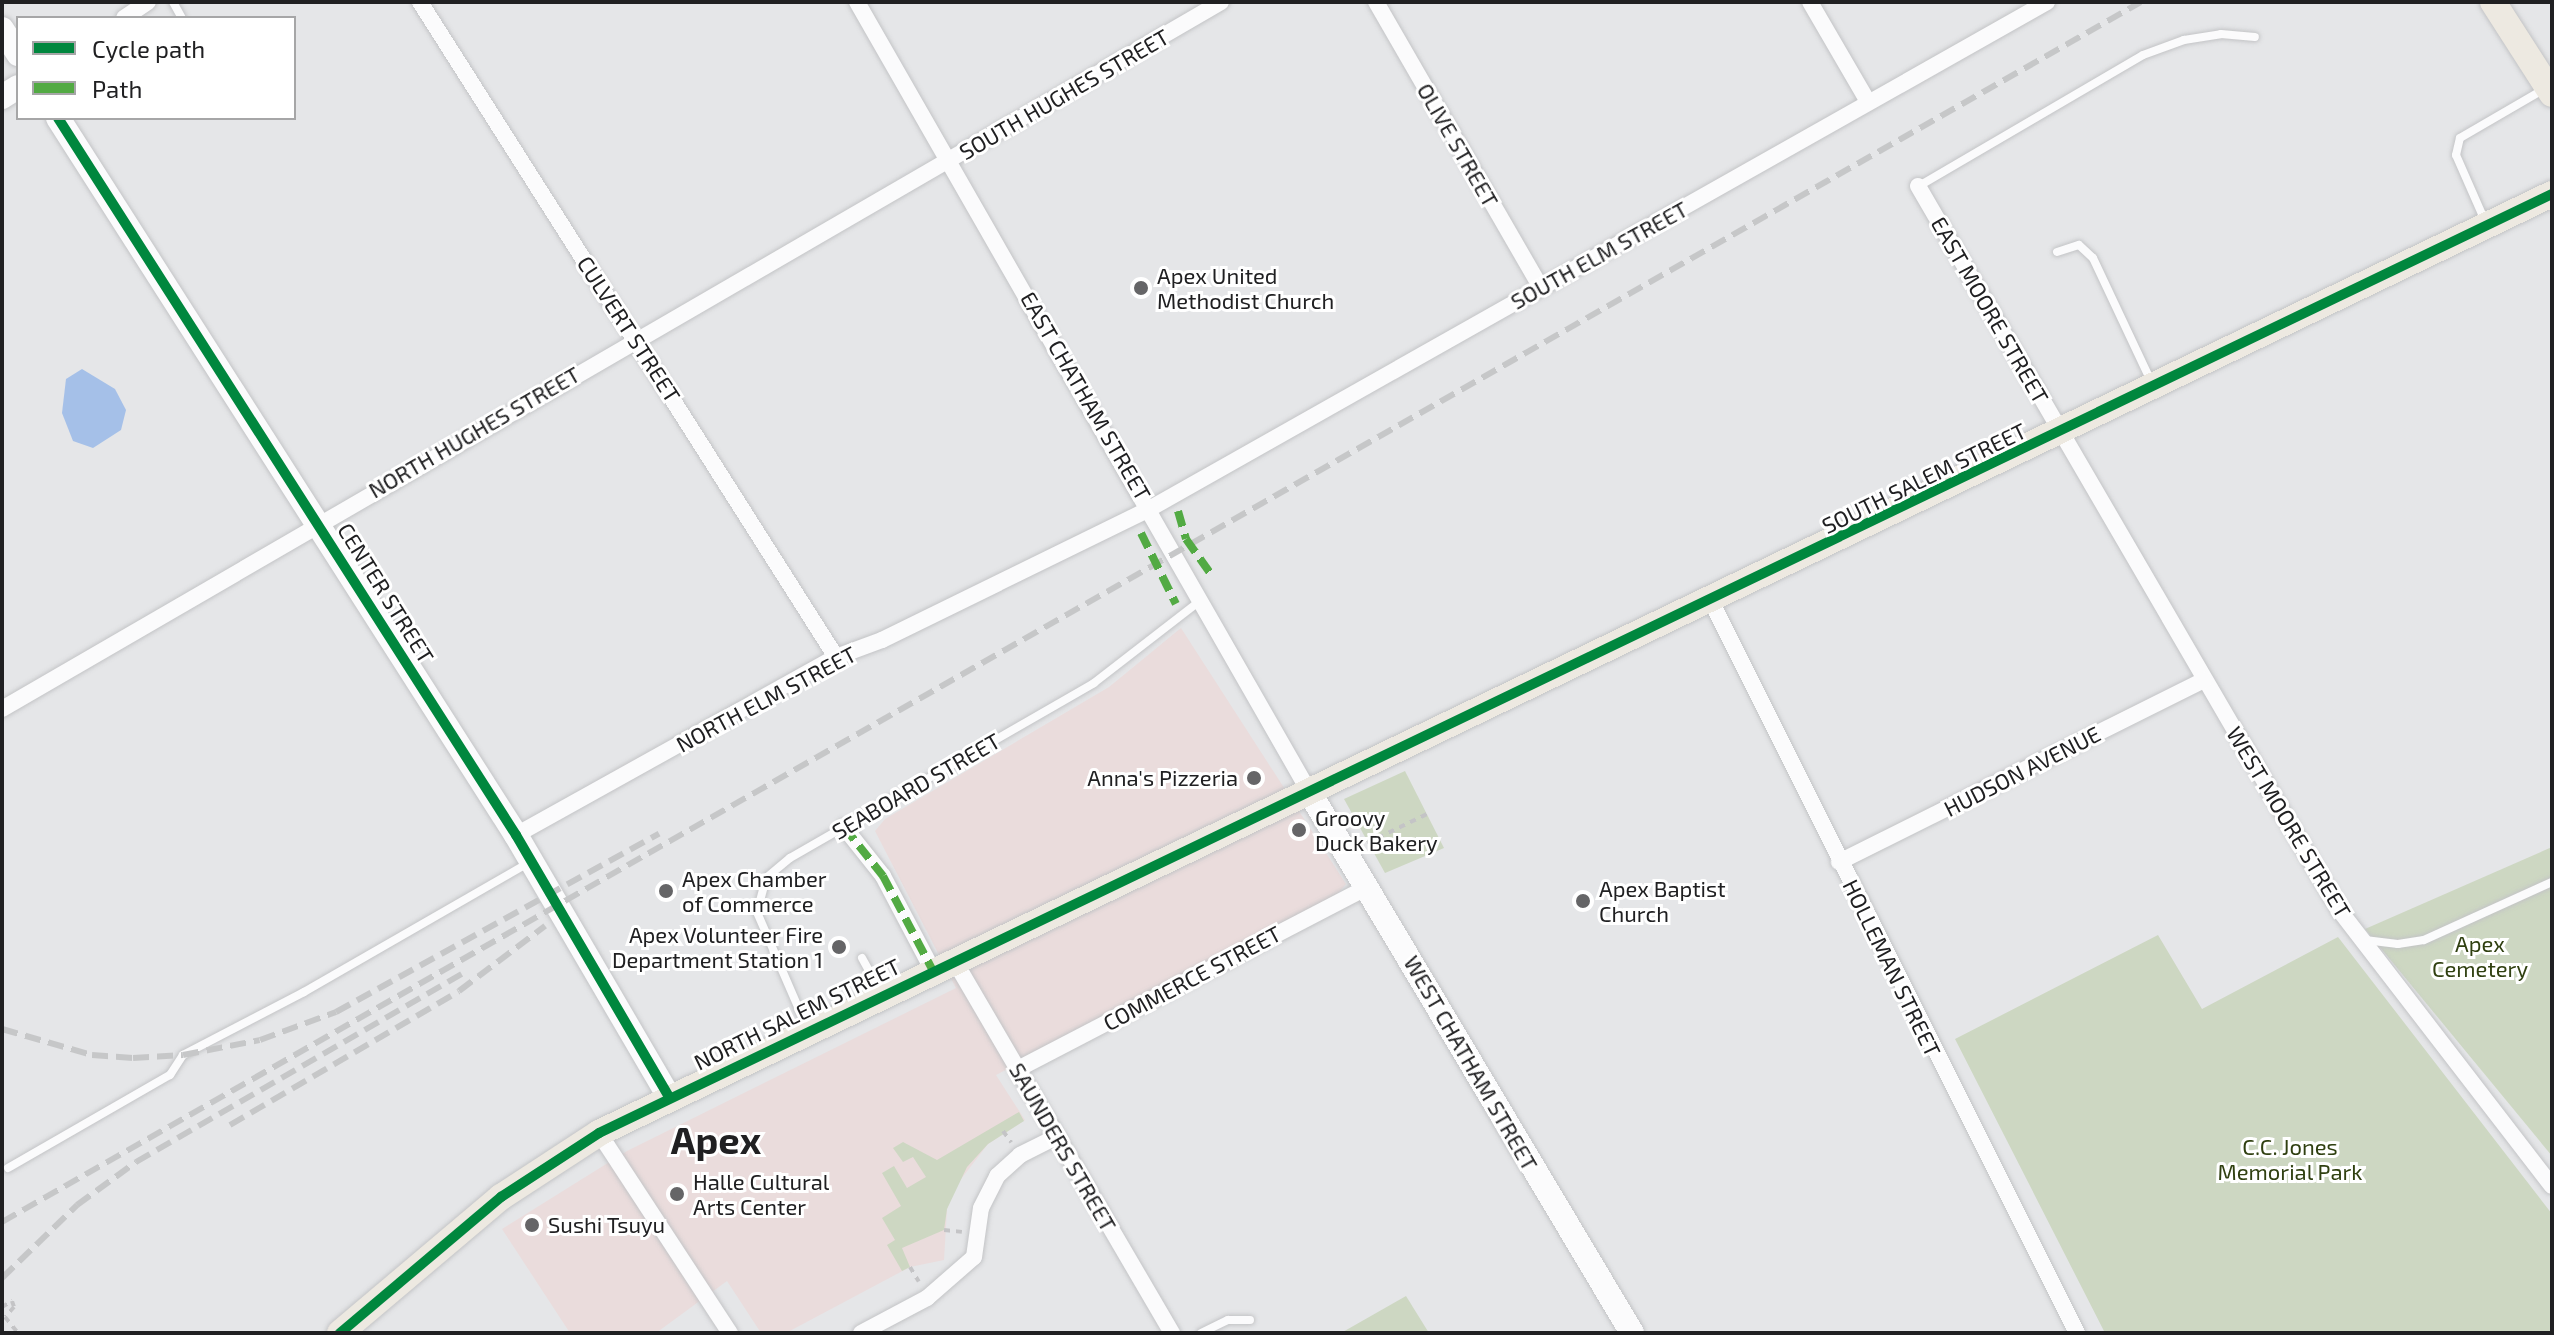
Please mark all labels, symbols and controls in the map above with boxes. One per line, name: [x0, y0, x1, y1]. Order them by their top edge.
legend: [16, 16, 296, 120]
street label: SOUTH HUGHES STREET: [954, 23, 1174, 165]
text: Cycle path: [92, 34, 205, 63]
text: Path: [92, 74, 142, 103]
street label: OLIVE STREET: [1412, 78, 1504, 212]
street label: SOUTH ELM STREET: [1506, 195, 1692, 315]
street label: EAST MOORE STREET: [1926, 212, 2054, 408]
street label: CULVERT STREET: [572, 251, 686, 407]
place label: Apex United Methodist Church: [1157, 262, 1334, 314]
marker: Apex United Methodist Church: [1132, 279, 1150, 297]
street label: EAST CHATHAM STREET: [1015, 287, 1157, 505]
street label: NORTH HUGHES STREET: [364, 361, 584, 503]
street label: SOUTH SALEM STREET: [1818, 417, 2030, 539]
street label: CENTER STREET: [332, 518, 440, 668]
street label: NORTH ELM STREET: [672, 640, 860, 758]
street label: HUDSON AVENUE: [1939, 720, 2105, 822]
street label: WEST MOORE STREET: [2221, 721, 2357, 923]
street label: SEABOARD STREET: [827, 727, 1005, 845]
place label: Anna's Pizzeria: [1087, 765, 1238, 791]
marker: Anna's Pizzeria: [1245, 769, 1263, 787]
place label: Groovy Duck Bakery: [1315, 804, 1438, 856]
marker: Groovy Duck Bakery: [1290, 821, 1308, 839]
place label: Apex Chamber of Commerce: [682, 865, 827, 916]
place label: Apex Baptist Church: [1599, 875, 1726, 926]
street label: HOLLEMAN STREET: [1838, 875, 1946, 1061]
marker: Apex Chamber of Commerce: [657, 882, 675, 900]
marker: Apex Baptist Church: [1574, 892, 1592, 910]
street label: COMMERCE STREET: [1099, 920, 1285, 1036]
place label: Apex Volunteer Fire Department Station 1: [612, 921, 823, 972]
park label: Apex Cemetery: [2432, 930, 2528, 982]
marker: Apex Volunteer Fire Department Station 1: [830, 938, 848, 956]
street label: WEST CHATHAM STREET: [1398, 951, 1544, 1175]
street label: NORTH SALEM STREET: [690, 953, 904, 1075]
street label: SAUNDERS STREET: [1004, 1058, 1122, 1236]
district label: Apex: [671, 1117, 761, 1163]
park label: C.C. Jones Memorial Park: [2217, 1133, 2363, 1184]
place label: Halle Cultural Arts Center: [693, 1168, 829, 1220]
marker: Halle Cultural Arts Center: [668, 1185, 686, 1203]
place label: Sushi Tsuyu: [548, 1212, 666, 1238]
marker: Sushi Tsuyu: [523, 1216, 541, 1234]

